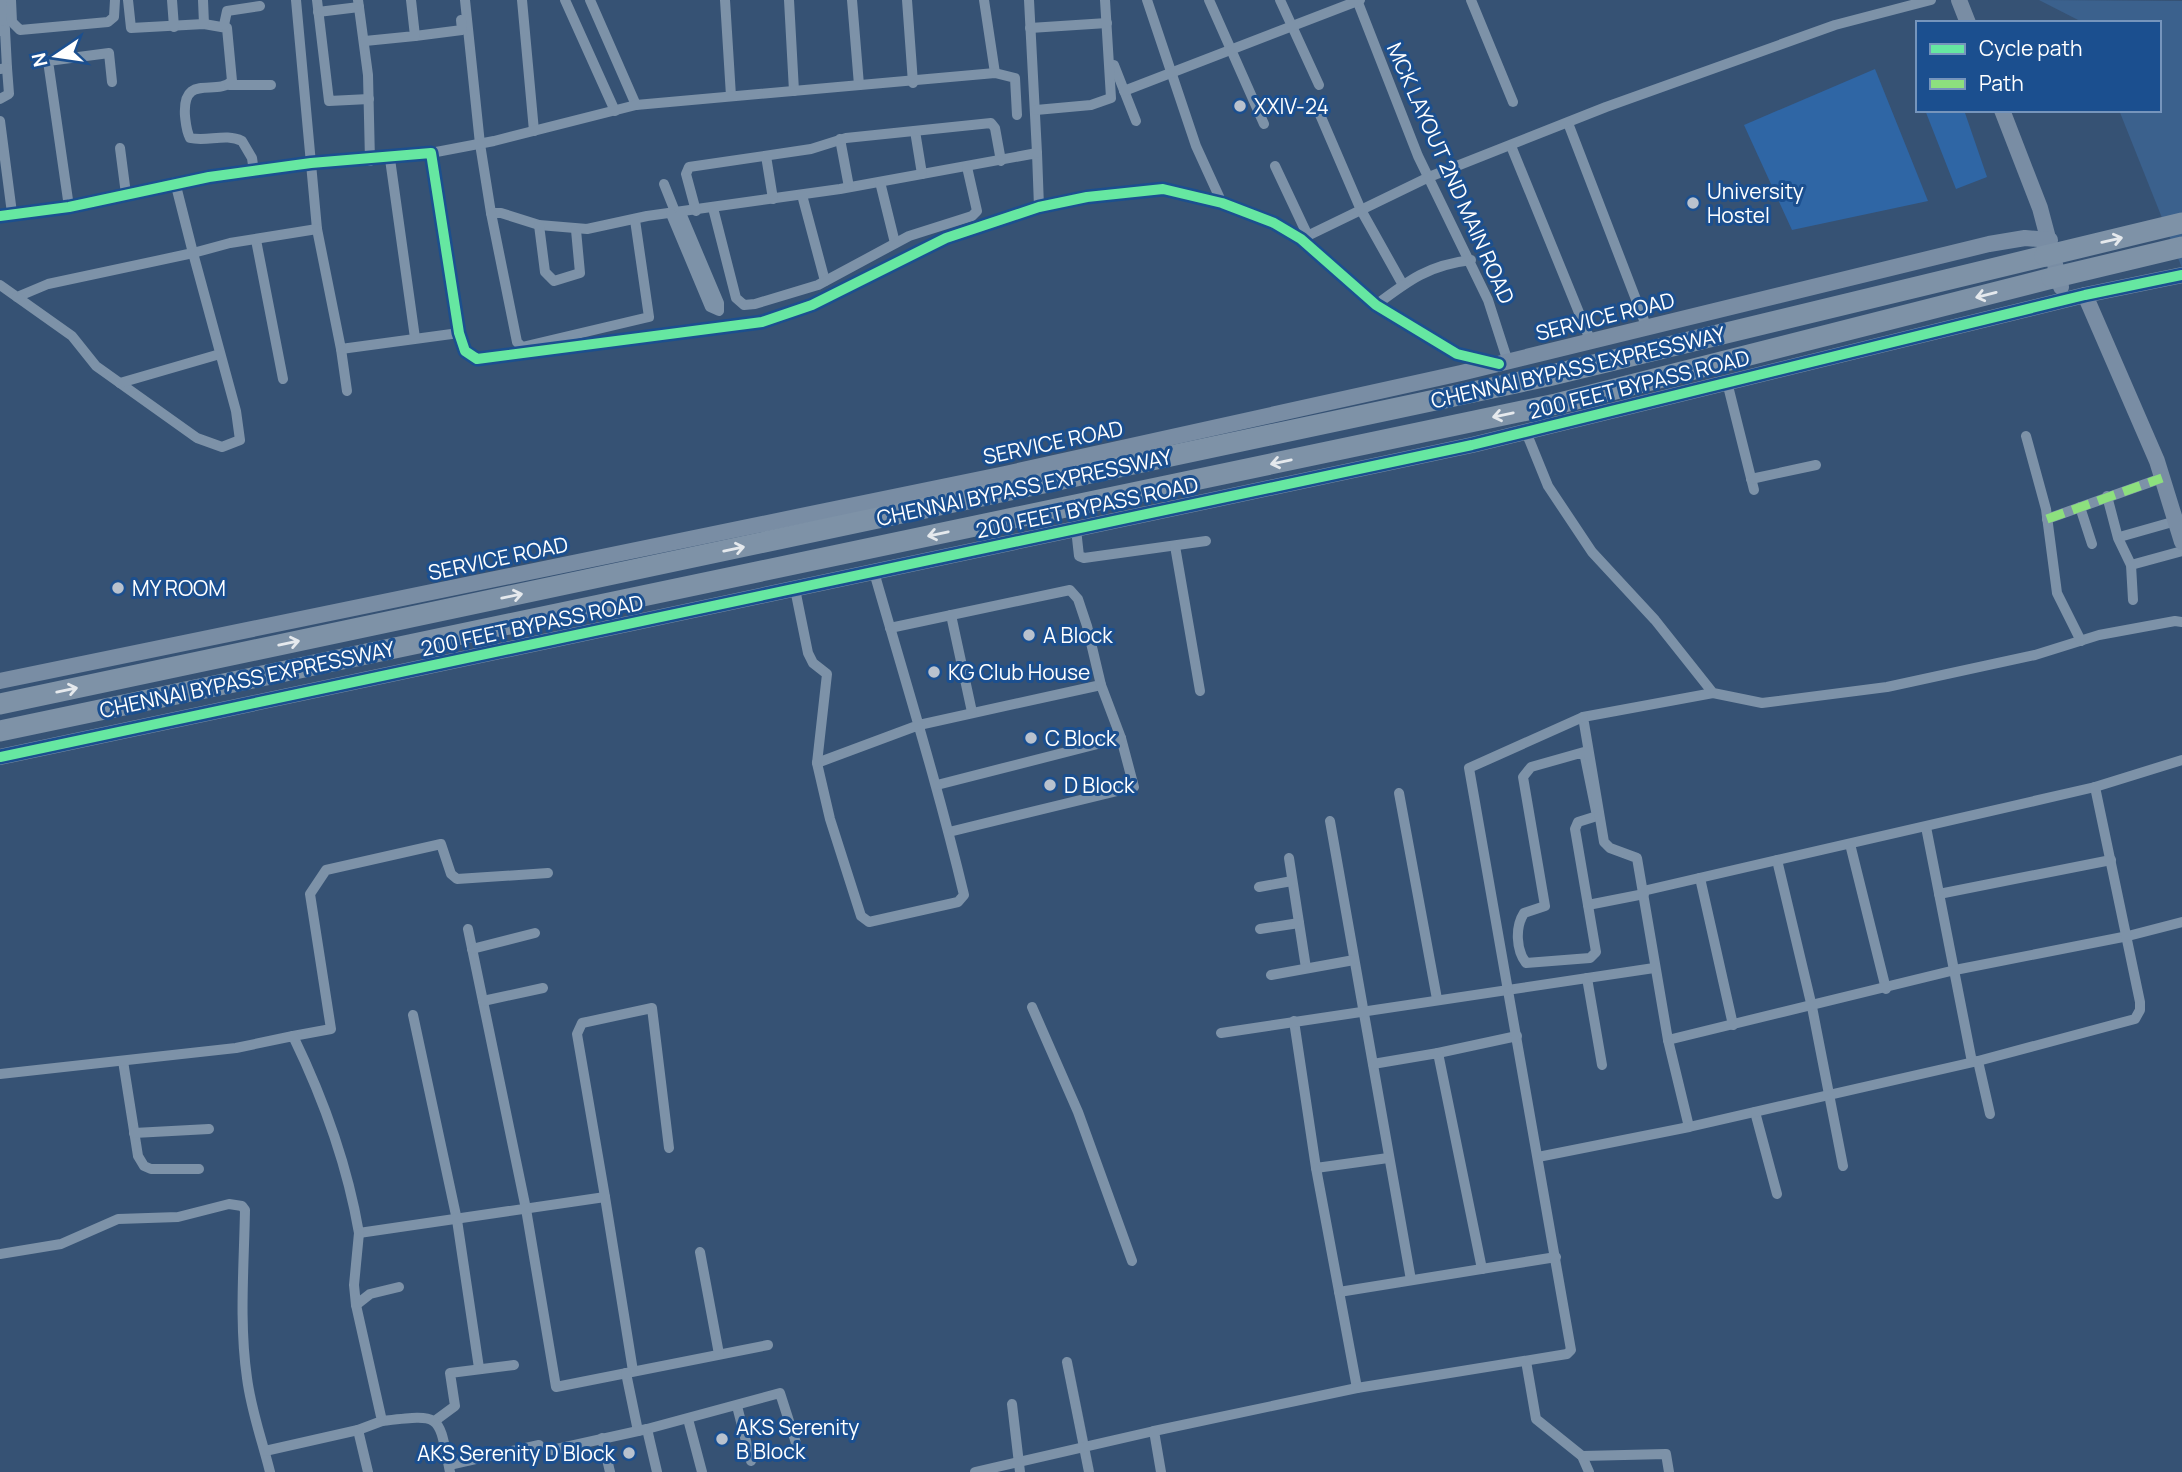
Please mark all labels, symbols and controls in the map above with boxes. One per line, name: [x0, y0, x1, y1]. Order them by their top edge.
north arrow: [21, 21, 91, 91]
legend: [1916, 21, 2161, 112]
text: Cycle path: [1979, 34, 2082, 62]
street label: MCK LAYOUT 2ND MAIN ROAD: [1381, 38, 1521, 308]
text: N: [25, 50, 54, 69]
text: Path: [1979, 69, 2024, 97]
place label: XXIV-24: [1254, 92, 1329, 120]
marker: XXIV-24: [1232, 98, 1248, 114]
place label: University Hostel: [1707, 177, 1804, 229]
marker: University Hostel: [1685, 195, 1701, 211]
one-way arrow: [2100, 233, 2123, 246]
street label: SERVICE ROAD: [1533, 285, 1677, 347]
one-way arrow: [1975, 289, 1997, 302]
street label: CHENNAI BYPASS EXPRESSWAY: [1428, 319, 1728, 415]
street label: 200 FEET BYPASS ROAD: [1526, 343, 1752, 425]
one-way arrow: [1492, 409, 1515, 423]
street label: SERVICE ROAD: [980, 414, 1126, 470]
street label: CHENNAI BYPASS EXPRESSWAY: [874, 442, 1174, 532]
one-way arrow: [1270, 456, 1293, 469]
street label: 200 FEET BYPASS ROAD: [973, 470, 1201, 544]
one-way arrow: [927, 527, 950, 541]
street label: SERVICE ROAD: [425, 530, 571, 586]
one-way arrow: [722, 541, 745, 555]
place label: MY ROOM: [132, 574, 226, 602]
marker: MY ROOM: [110, 580, 126, 596]
street label: 200 FEET BYPASS ROAD: [418, 588, 646, 662]
one-way arrow: [500, 588, 523, 602]
place label: A Block: [1043, 621, 1113, 649]
marker: A Block: [1021, 627, 1037, 643]
street label: CHENNAI BYPASS EXPRESSWAY: [97, 634, 397, 724]
one-way arrow: [277, 635, 300, 649]
place label: KG Club House: [948, 658, 1090, 686]
marker: KG Club House: [926, 664, 942, 680]
one-way arrow: [55, 683, 78, 696]
place label: C Block: [1045, 724, 1117, 752]
marker: C Block: [1023, 730, 1039, 746]
place label: D Block: [1064, 771, 1135, 799]
marker: D Block: [1042, 777, 1058, 793]
place label: AKS Serenity B Block: [736, 1413, 859, 1465]
marker: AKS Serenity B Block: [714, 1431, 730, 1447]
place label: AKS Serenity D Block: [417, 1439, 616, 1467]
marker: AKS Serenity D Block: [621, 1445, 637, 1461]

